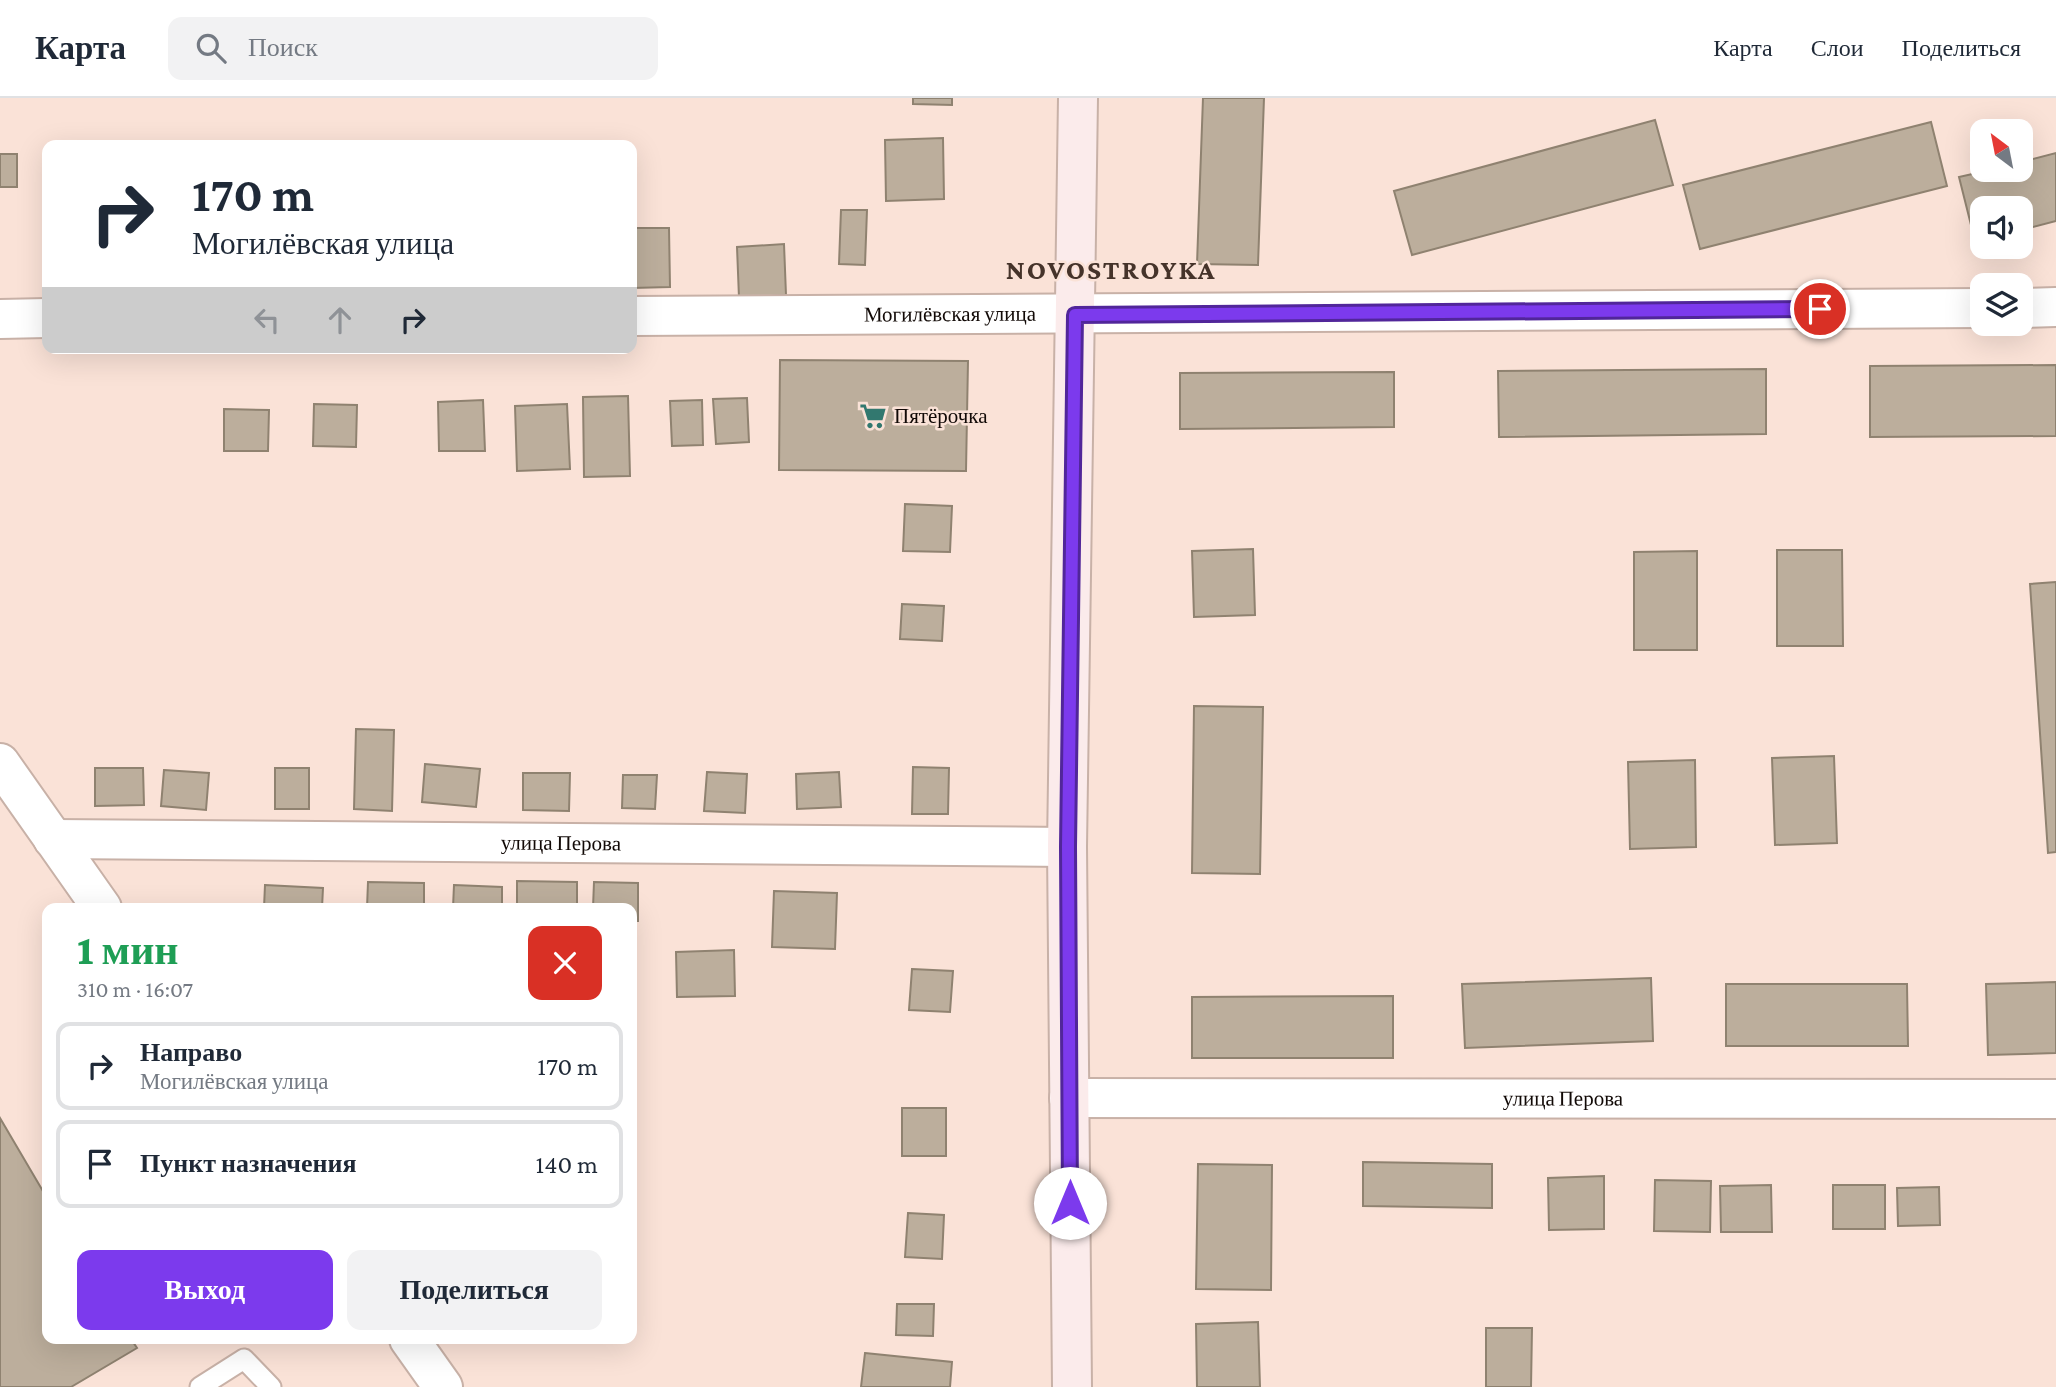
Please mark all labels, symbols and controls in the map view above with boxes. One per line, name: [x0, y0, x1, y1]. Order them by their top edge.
search box: [168, 17, 658, 80]
text: Карта: [35, 29, 126, 66]
icon: search: [192, 29, 230, 67]
text: Поиск: [248, 33, 318, 62]
text: Карта: [1713, 34, 1773, 61]
text: Слои: [1811, 34, 1864, 61]
text: Поделиться: [1902, 34, 2021, 61]
north arrow: [1970, 119, 2034, 182]
map controls: [1970, 119, 2033, 336]
text: 170 m: [192, 167, 314, 222]
icon: right: [77, 168, 168, 259]
button: sound: [1970, 196, 2033, 259]
text: Могилёвская улица: [192, 225, 454, 261]
district label: NOVOSTROYKA: [1006, 254, 1216, 285]
button: layers: [1970, 273, 2033, 336]
pin: [1790, 279, 1850, 339]
icon: arrive: [1801, 290, 1839, 328]
icon: left: [248, 301, 286, 339]
icon: ahead: [321, 301, 359, 339]
icon: right: [394, 301, 432, 339]
street label: Могилёвская улица: [864, 302, 1037, 327]
supermarket icon: Пятёрочка: [858, 401, 888, 431]
place label: Пятёрочка: [894, 404, 988, 428]
street label: улица Перова: [501, 831, 622, 855]
text: 1 мин: [77, 926, 179, 973]
button: close: [528, 926, 602, 1000]
text: 310 m · 16:07: [77, 976, 193, 1002]
text: Направо: [140, 1038, 242, 1067]
icon: right: [81, 1047, 119, 1085]
text: 170 m: [537, 1052, 598, 1081]
text: Могилёвская улица: [140, 1068, 328, 1094]
street label: улица Перова: [1503, 1086, 1624, 1111]
icon: arrive: [81, 1145, 119, 1183]
text: Пункт назначения: [140, 1149, 357, 1178]
text: 140 m: [536, 1150, 598, 1179]
position arrow: [1033, 1166, 1107, 1240]
button: Выход: [77, 1250, 333, 1330]
button: Поделиться: [347, 1250, 602, 1330]

